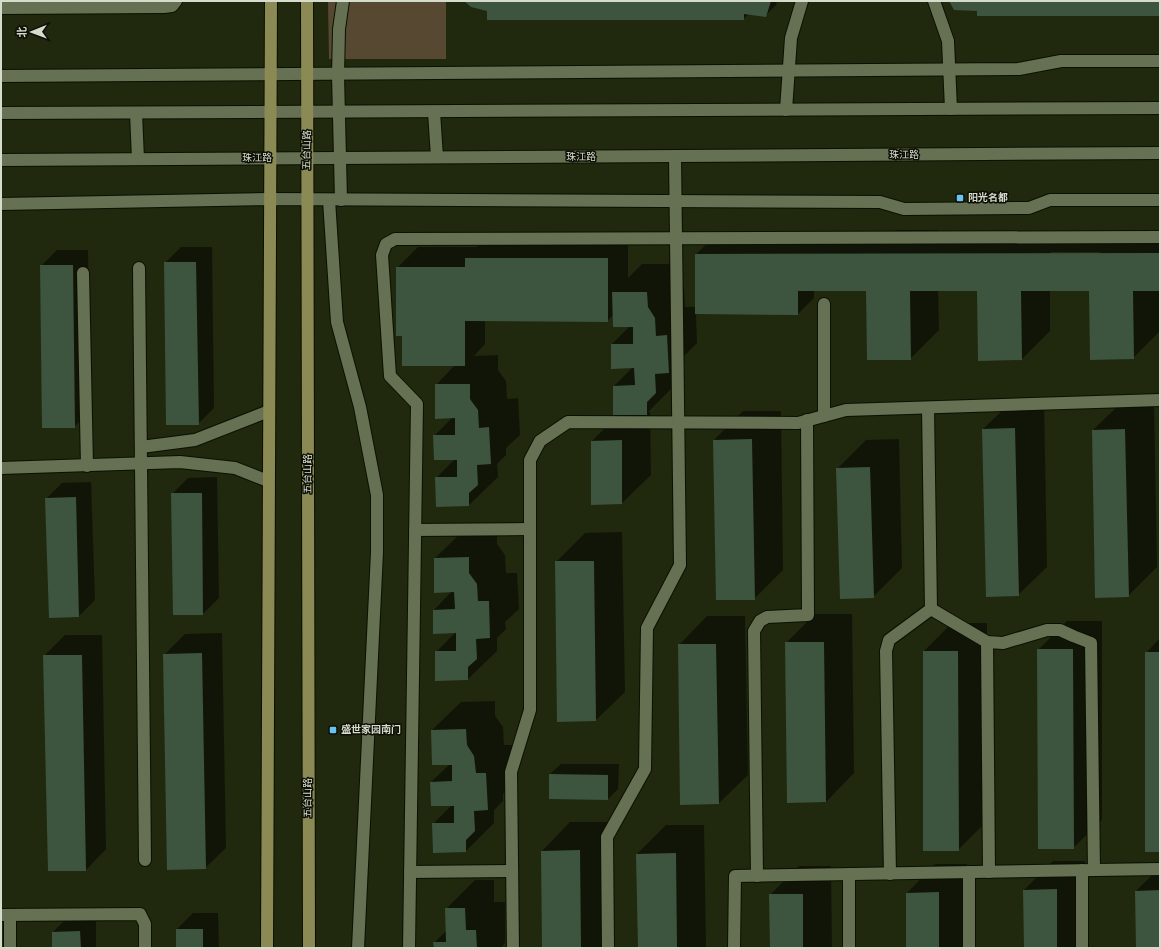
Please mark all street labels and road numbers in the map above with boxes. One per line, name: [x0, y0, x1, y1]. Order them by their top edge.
street label: 五台山路: [301, 130, 313, 170]
street label: 珠江路: [889, 149, 919, 161]
street label: 珠江路: [566, 151, 596, 163]
street label: 珠江路: [242, 152, 272, 164]
street label: 五台山路: [302, 454, 314, 494]
street label: 五台山路: [302, 778, 314, 818]

